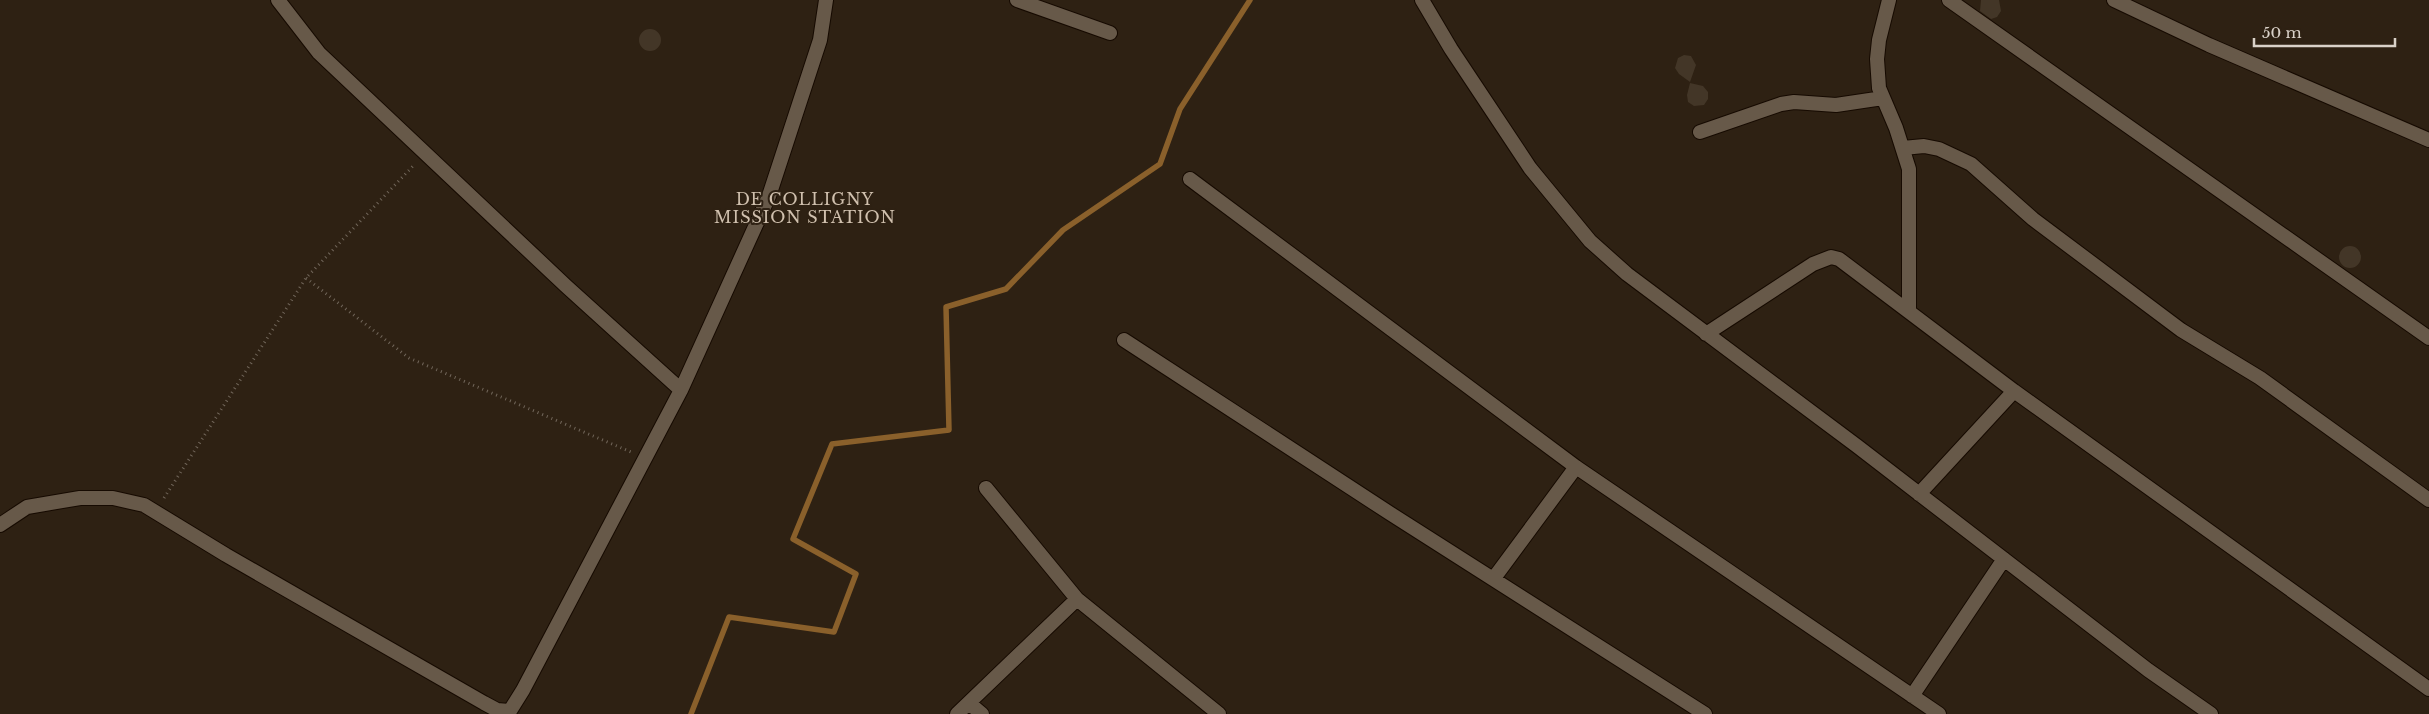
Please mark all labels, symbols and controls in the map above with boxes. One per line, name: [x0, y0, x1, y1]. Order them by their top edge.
scale bar: [2254, 15, 2395, 47]
text: 50 m: [2262, 23, 2302, 42]
district label: DE COLLIGNY MISSION STATION: [714, 189, 896, 227]

